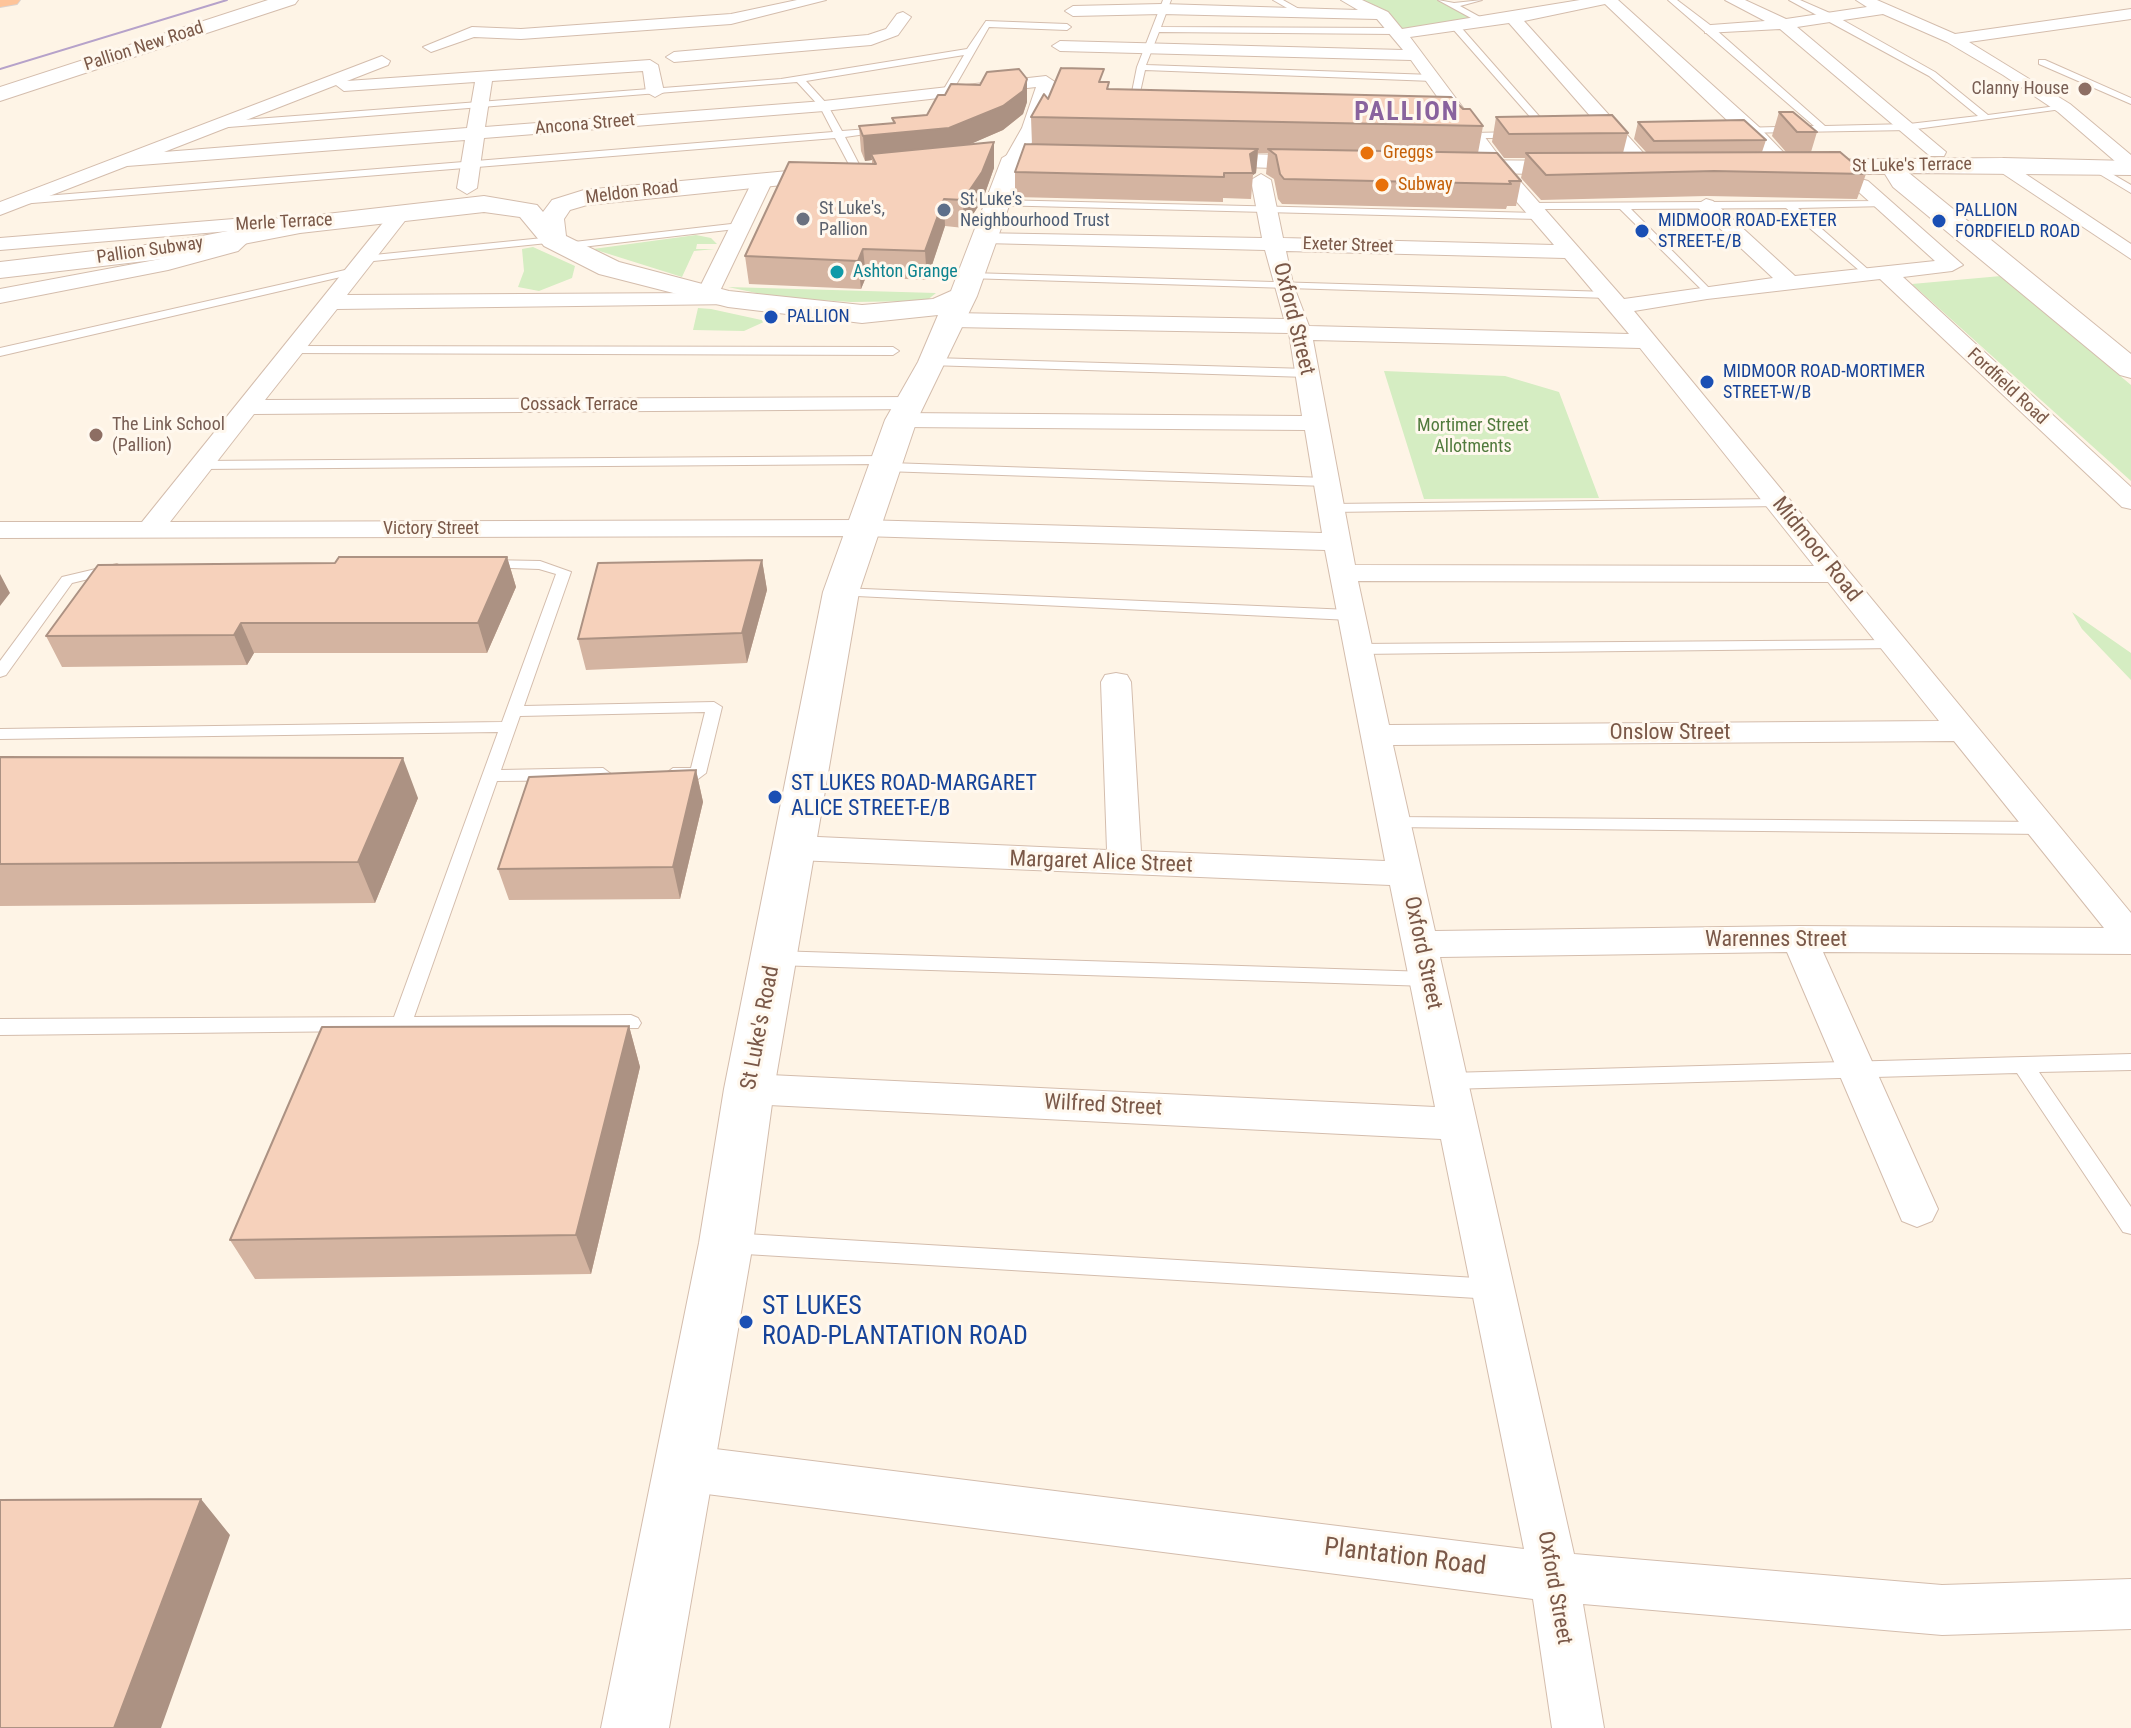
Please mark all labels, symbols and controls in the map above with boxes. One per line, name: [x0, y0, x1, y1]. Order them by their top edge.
street label: Pallion New Road: [82, 18, 206, 76]
place label: Clanny House: [1971, 78, 2069, 100]
marker: Clanny House: [2076, 80, 2094, 98]
district label: PALLION: [1354, 97, 1460, 129]
street label: Ancona Street: [534, 110, 636, 140]
place label: Greggs: [1383, 142, 1433, 164]
marker: Greggs: [1358, 144, 1376, 162]
street label: St Luke's Terrace: [1852, 154, 1972, 178]
place label: Subway: [1398, 174, 1453, 196]
marker: Subway: [1373, 176, 1391, 194]
street label: Meldon Road: [584, 177, 680, 209]
place label: St Luke's Neighbourhood Trust: [960, 189, 1110, 232]
place label: St Luke's, Pallion: [819, 198, 885, 240]
place label: PALLION FORDFIELD ROAD: [1955, 200, 2080, 242]
marker: St Luke's Neighbourhood Trust: [935, 201, 953, 219]
street label: Merle Terrace: [235, 210, 333, 236]
marker: St Luke's, Pallion: [794, 210, 812, 228]
place label: MIDMOOR ROAD-EXETER STREET-E/B: [1658, 210, 1836, 252]
marker: PALLION FORDFIELD ROAD: [1930, 212, 1948, 230]
marker: MIDMOOR ROAD-EXETER STREET-E/B: [1633, 222, 1651, 240]
street label: Pallion Subway: [95, 233, 205, 269]
street label: Exeter Street: [1302, 234, 1394, 258]
street label: Oxford Street: [1266, 260, 1320, 378]
place label: Ashton Grange: [853, 261, 958, 283]
marker: Ashton Grange: [828, 263, 846, 281]
place label: PALLION: [787, 306, 850, 328]
marker: PALLION: [762, 308, 780, 326]
street label: Fordfield Road: [1962, 344, 2052, 430]
place label: MIDMOOR ROAD-MORTIMER STREET-W/B: [1723, 361, 1925, 404]
marker: MIDMOOR ROAD-MORTIMER STREET-W/B: [1698, 373, 1716, 391]
street label: Cossack Terrace: [520, 394, 638, 416]
place label: The Link School (Pallion): [112, 414, 225, 456]
park label: Mortimer Street Allotments: [1417, 415, 1529, 458]
marker: The Link School (Pallion): [87, 426, 105, 444]
street label: Midmoor Road: [1766, 492, 1866, 608]
street label: Victory Street: [383, 518, 479, 540]
street label: Onslow Street: [1610, 720, 1730, 746]
place label: ST LUKES ROAD-MARGARET ALICE STREET-E/B: [791, 771, 1037, 822]
marker: ST LUKES ROAD-MARGARET ALICE STREET-E/B: [766, 788, 784, 806]
street label: Margaret Alice Street: [1009, 847, 1193, 879]
street label: Oxford Street: [1397, 894, 1447, 1012]
street label: Warennes Street: [1705, 927, 1847, 953]
street label: St Luke's Road: [736, 964, 786, 1092]
street label: Wilfred Street: [1043, 1090, 1163, 1122]
place label: ST LUKES ROAD-PLANTATION ROAD: [762, 1291, 1028, 1352]
marker: ST LUKES ROAD-PLANTATION ROAD: [737, 1313, 755, 1331]
street label: Oxford Street: [1531, 1529, 1577, 1647]
street label: Plantation Road: [1322, 1533, 1488, 1583]

